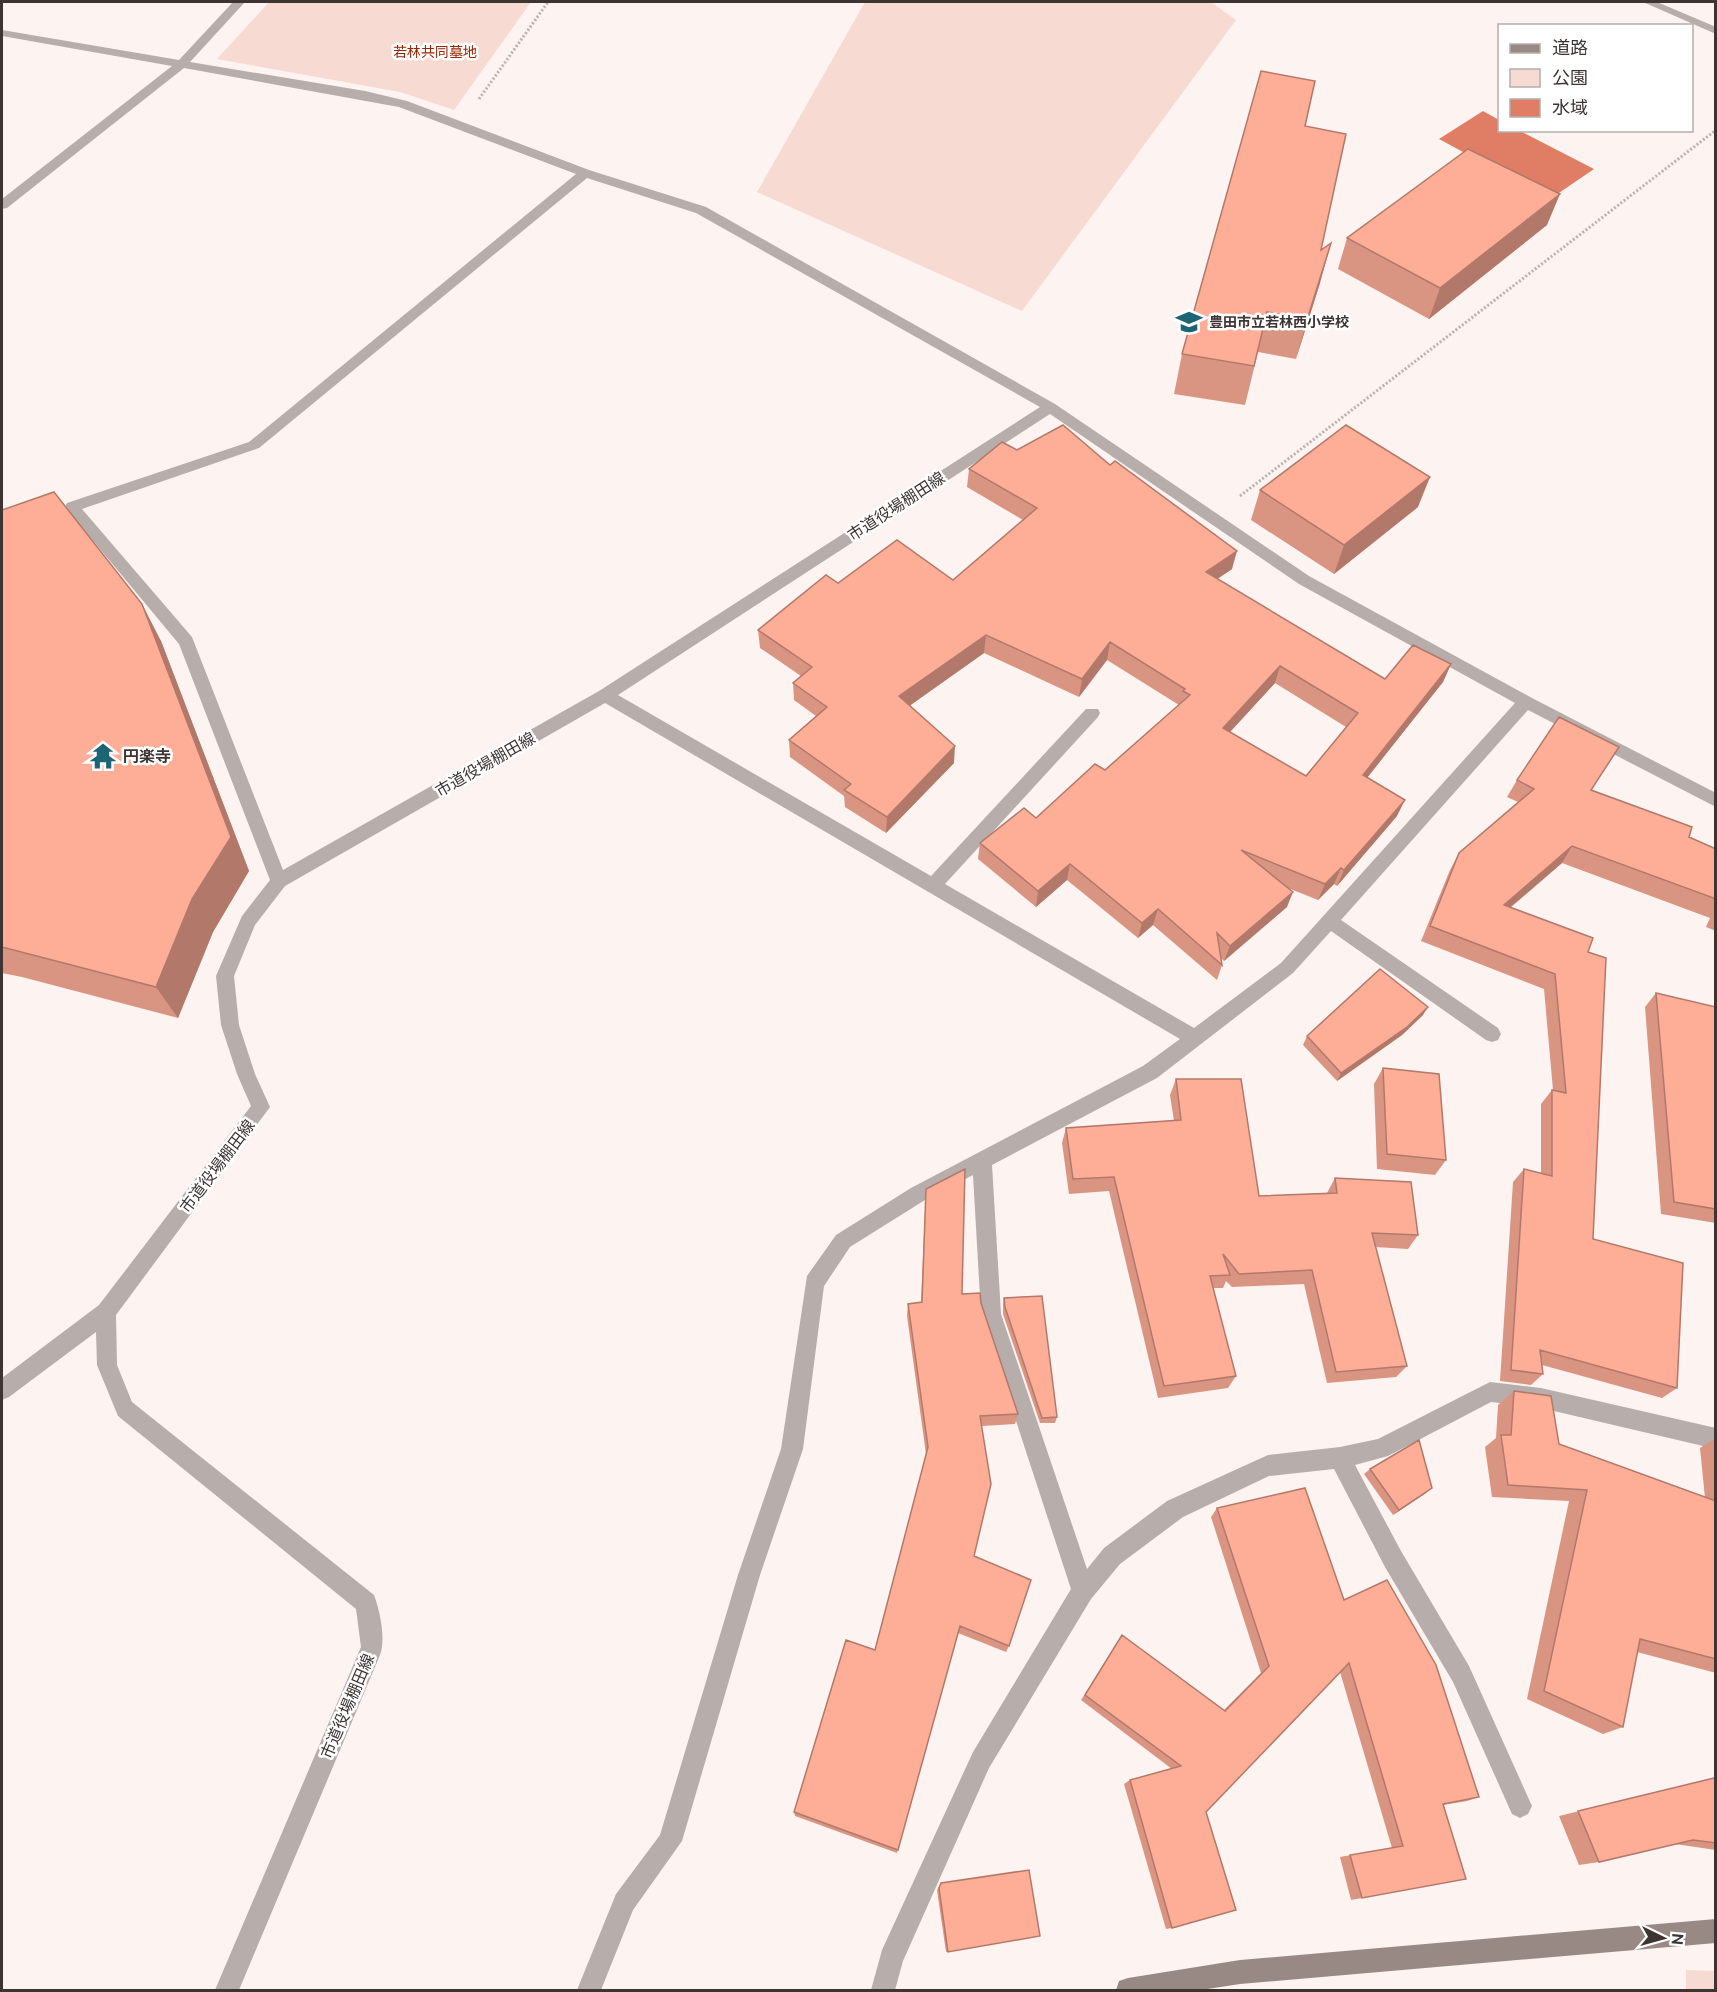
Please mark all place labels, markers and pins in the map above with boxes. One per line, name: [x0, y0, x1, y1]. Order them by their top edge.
school or university icon: 豊田市立若林西小学校: [1174, 307, 1204, 337]
place label: 豊田市立若林西小学校: [1209, 314, 1349, 330]
temple icon: 円楽寺: [88, 741, 118, 771]
place label: 円楽寺: [123, 747, 171, 765]

